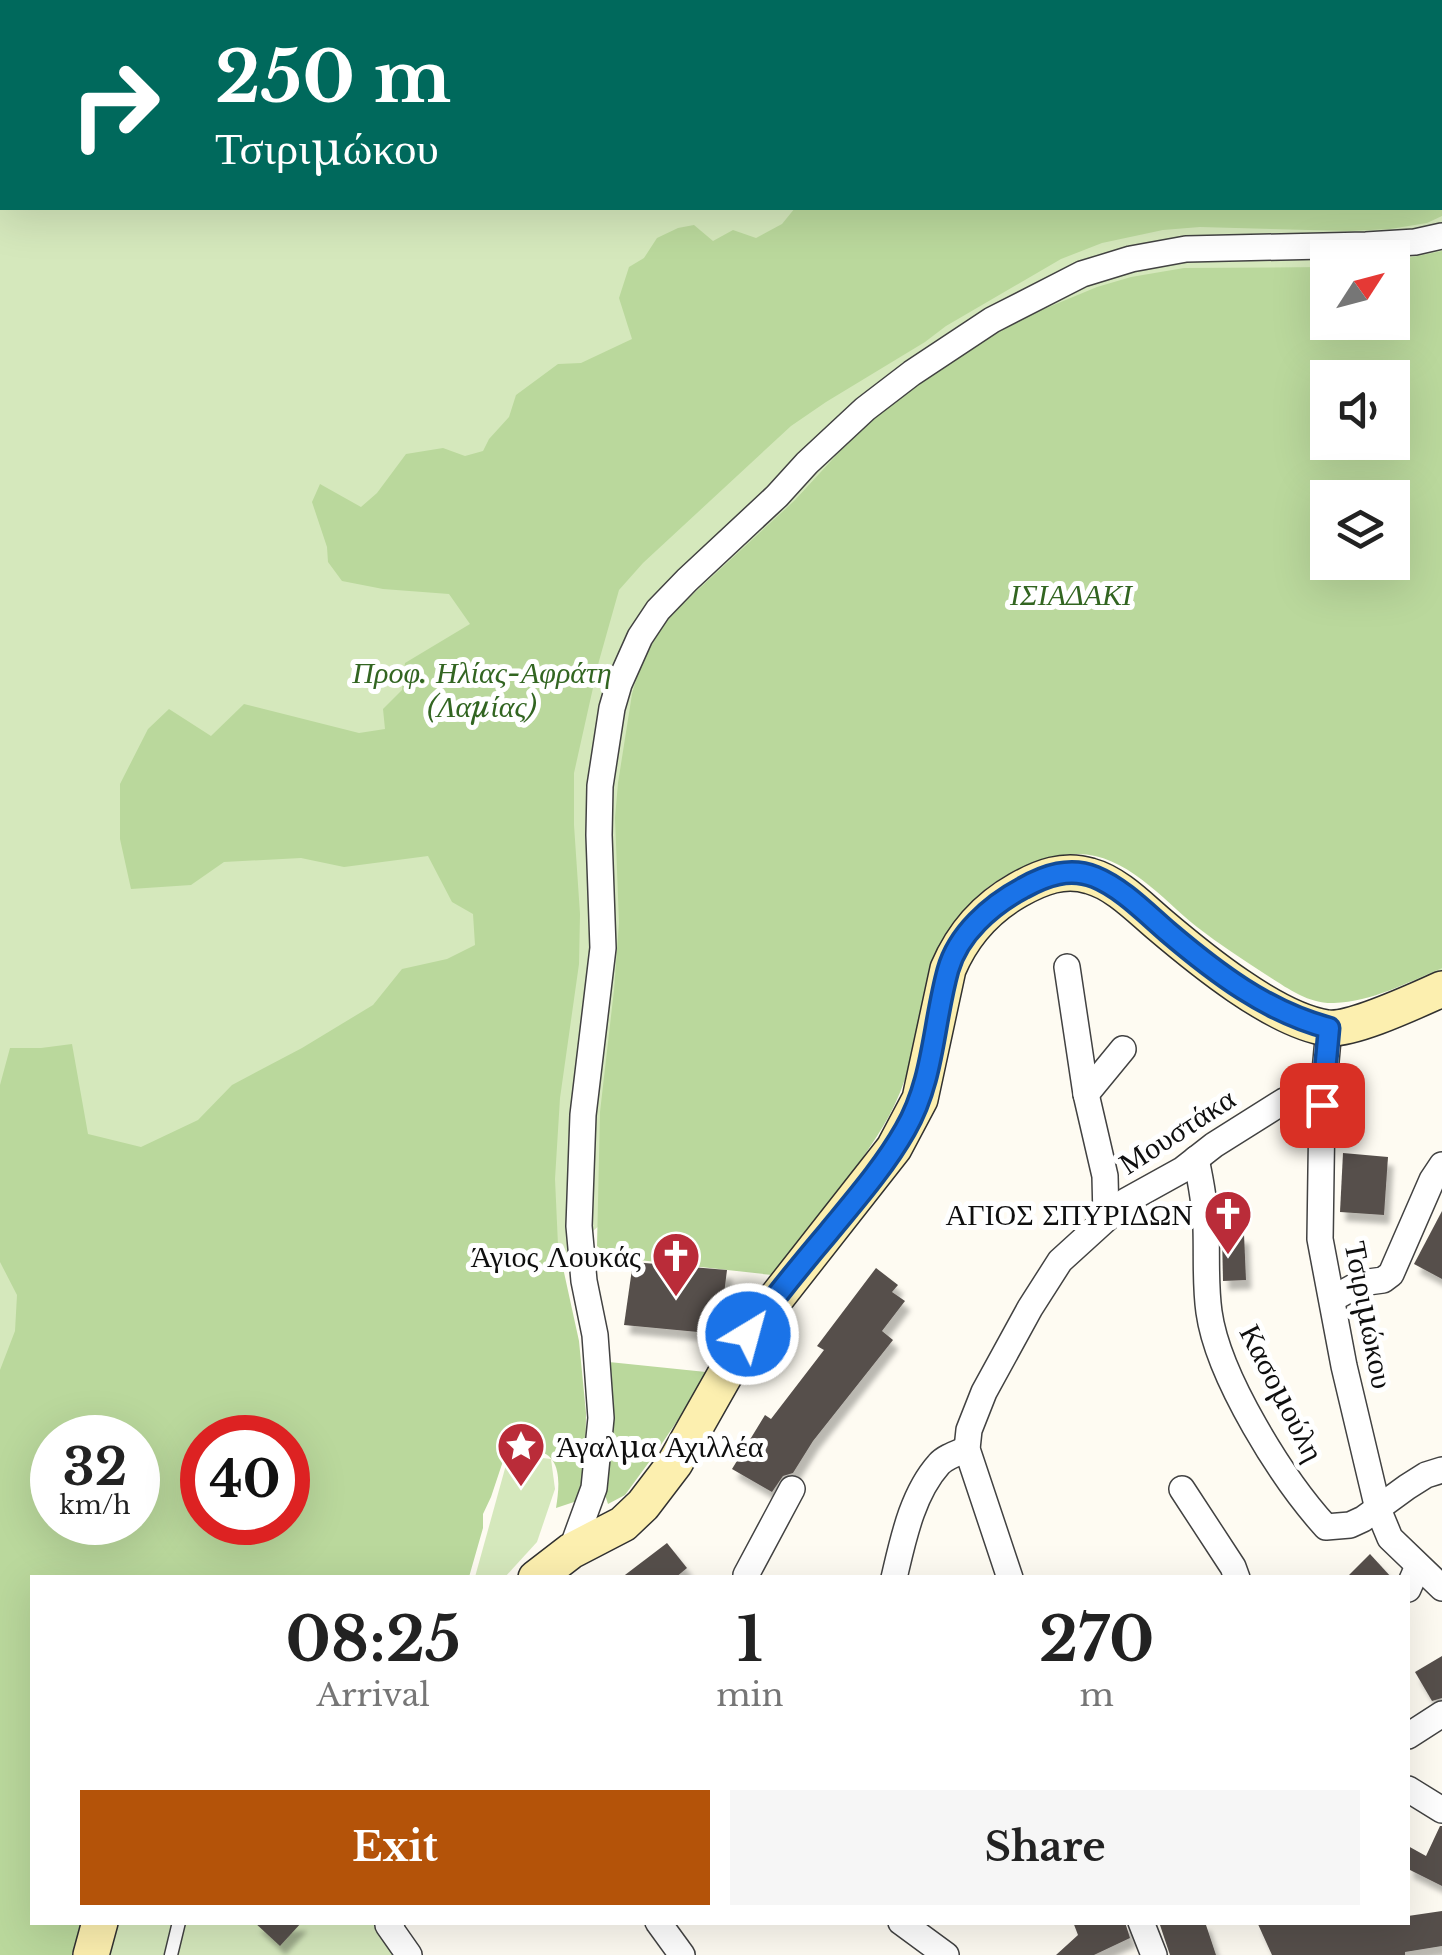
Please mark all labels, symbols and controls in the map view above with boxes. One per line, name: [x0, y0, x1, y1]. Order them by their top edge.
text: 250 m: [215, 34, 451, 121]
icon: right: [50, 40, 180, 170]
text: Τσιριμώκου: [215, 120, 439, 176]
north arrow: [1310, 240, 1410, 340]
map controls: [1310, 240, 1410, 580]
button: sound: [1310, 360, 1410, 460]
button: layers: [1310, 480, 1410, 580]
park label: ΙΣΙΑΔΑΚΙ: [1009, 576, 1134, 613]
park label: Προφ. Ηλίας-Αφράτη (Λαμίας): [351, 654, 612, 725]
pin: [1280, 1063, 1365, 1148]
icon: arrive: [1295, 1078, 1350, 1133]
street label: Μουστάκα: [1112, 1080, 1242, 1182]
church icon: ΑΓΙΟΣ ΣΠΥΡΙΔΩΝ: [1202, 1188, 1254, 1256]
place label: ΑΓΙΟΣ ΣΠΥΡΙΔΩΝ: [946, 1196, 1193, 1233]
church icon: Άγιος Λουκάς: [650, 1230, 702, 1298]
place label: Άγιος Λουκάς: [471, 1238, 641, 1275]
street label: Τσιριμώκου: [1337, 1238, 1401, 1392]
position arrow: [696, 1282, 800, 1386]
street label: Κασομούλη: [1232, 1318, 1332, 1468]
speed limit sign: 40: [180, 1415, 310, 1545]
place icon: Άγαλμα Αχιλλέα: [495, 1420, 547, 1488]
place label: Άγαλμα Αχιλλέα: [556, 1428, 764, 1465]
text: 32: [63, 1436, 127, 1499]
text: km/h: [60, 1490, 130, 1521]
text: 08:25: [286, 1603, 461, 1677]
text: 1: [737, 1603, 763, 1677]
text: 270: [1039, 1603, 1154, 1677]
text: Arrival: [316, 1675, 430, 1715]
text: min: [716, 1675, 784, 1715]
text: m: [1080, 1675, 1114, 1715]
button: Exit: [80, 1790, 710, 1905]
button: Share: [730, 1790, 1360, 1905]

